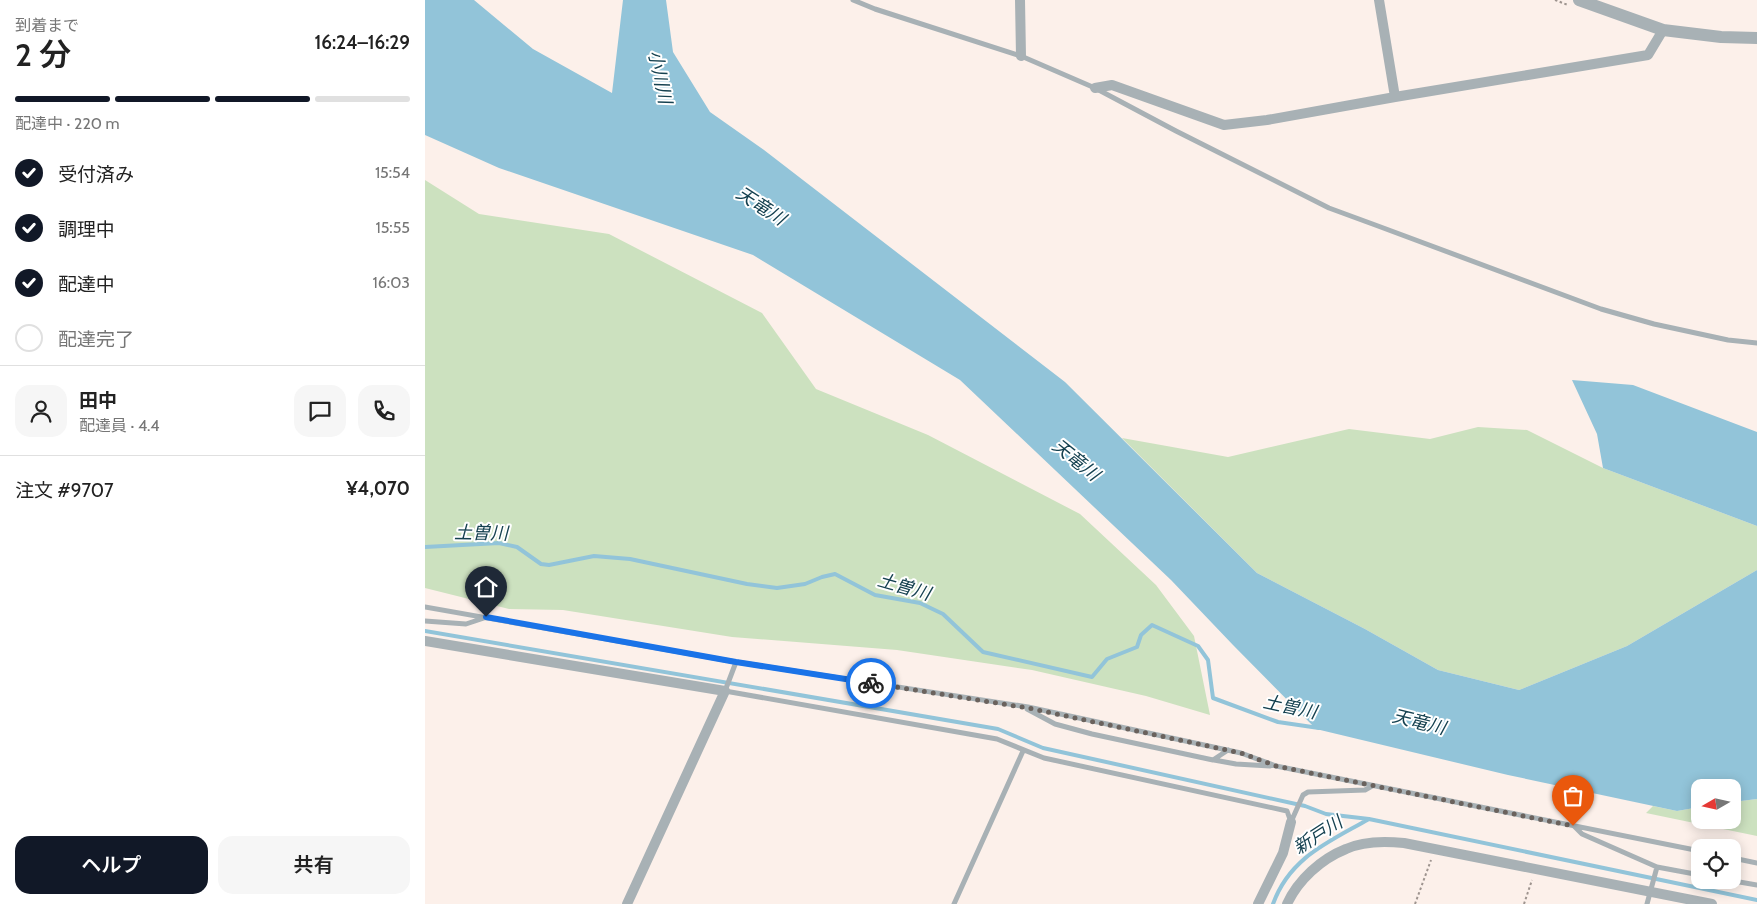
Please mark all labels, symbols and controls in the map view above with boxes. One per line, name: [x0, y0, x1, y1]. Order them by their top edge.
text: 到着まで: [15, 16, 79, 35]
text: 16:24–16:29: [314, 31, 410, 54]
text: 2 分: [15, 35, 71, 74]
water label: 小川川: [644, 48, 677, 108]
text: 配達中 · 220 m: [15, 114, 120, 133]
icon: check: [15, 159, 43, 187]
text: 受付済み: [58, 163, 134, 186]
text: 15:54: [375, 163, 410, 182]
water label: 天竜川: [732, 182, 791, 231]
icon: check: [15, 214, 43, 242]
text: 調理中: [58, 218, 115, 241]
text: 15:55: [375, 218, 410, 237]
icon: check: [15, 269, 43, 297]
text: 配達中: [58, 273, 115, 296]
text: 16:03: [373, 273, 410, 292]
text: 配達完了: [58, 328, 134, 351]
button: person: [15, 385, 67, 437]
button: chat: [294, 385, 346, 437]
button: phone: [358, 385, 410, 437]
text: 田中: [79, 389, 117, 412]
text: 配達員 · 4.4: [79, 416, 160, 435]
water label: 天竜川: [1048, 434, 1105, 487]
text: ¥4,070: [346, 477, 410, 500]
text: 注文 #9707: [15, 479, 113, 502]
water label: 土曽川: [454, 522, 510, 545]
pin: [465, 566, 507, 617]
water label: 土曽川: [875, 569, 935, 606]
icon: home: [472, 573, 500, 601]
courier: [846, 658, 896, 708]
icon: bike: [857, 669, 885, 697]
water label: 土曽川: [1261, 691, 1321, 724]
water label: 天竜川: [1390, 705, 1450, 740]
pin: [1552, 775, 1594, 826]
north arrow: [1691, 779, 1741, 829]
map controls: [1691, 779, 1741, 889]
icon: bag: [1559, 782, 1587, 810]
water label: 新戸川: [1289, 810, 1348, 859]
button: ヘルプ: [15, 836, 208, 894]
button: 共有: [218, 836, 410, 894]
button: locate: [1691, 839, 1741, 889]

